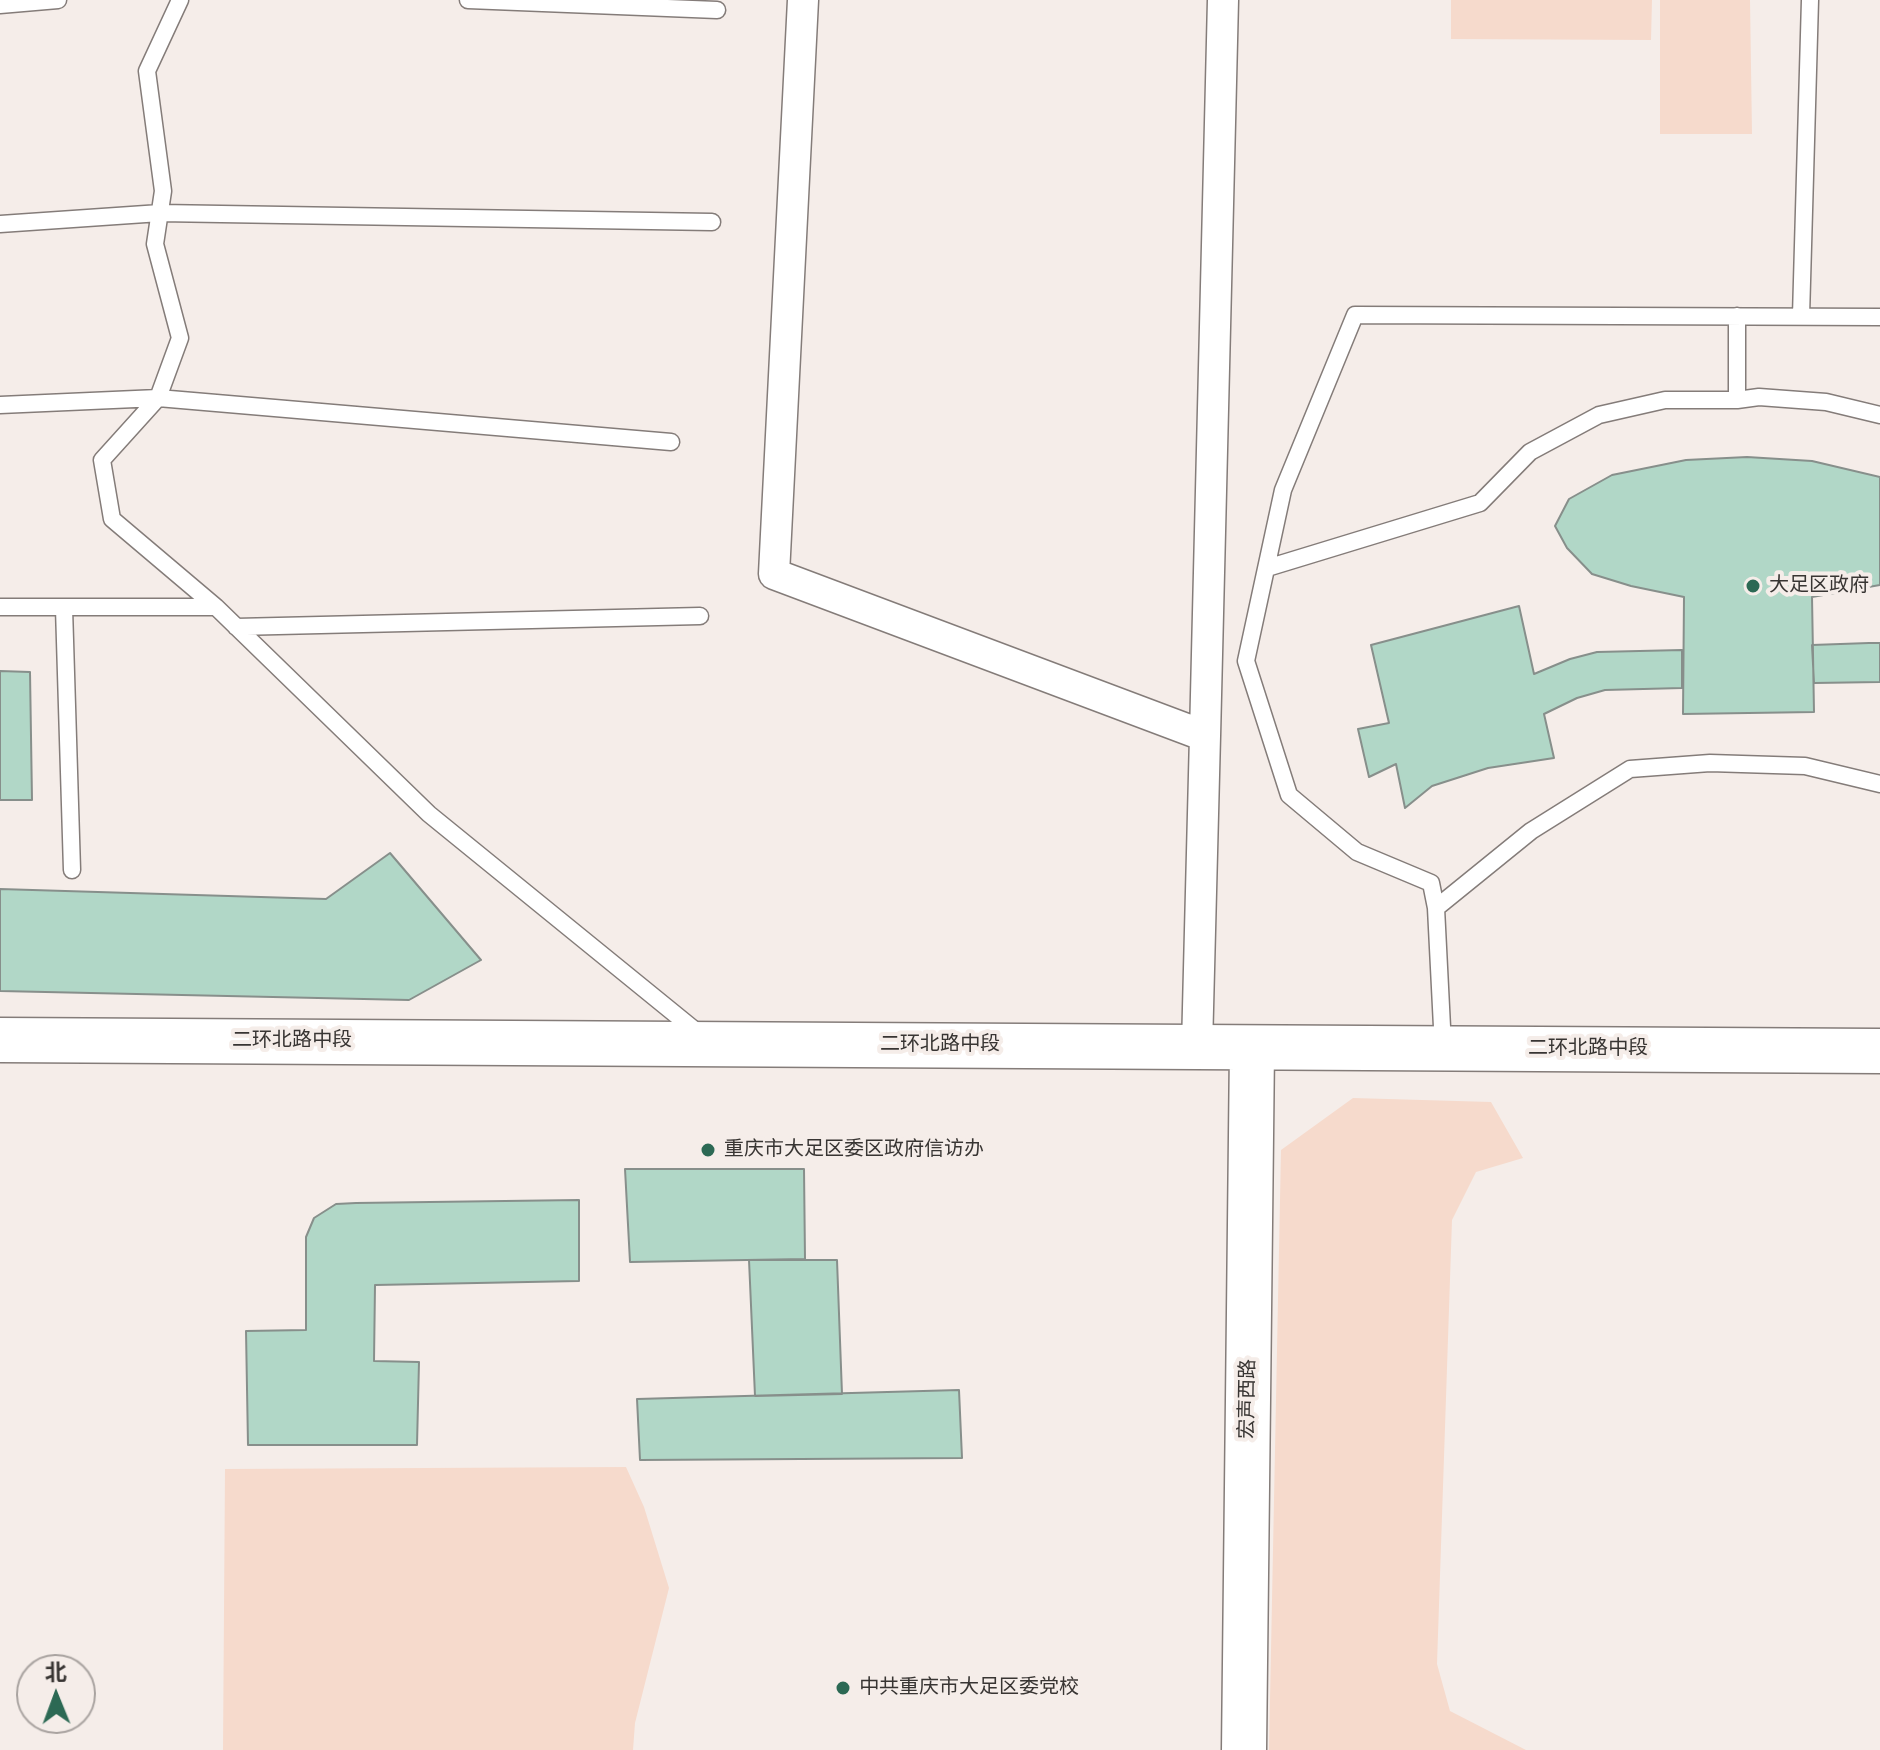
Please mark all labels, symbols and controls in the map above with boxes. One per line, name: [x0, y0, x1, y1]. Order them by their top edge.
place label: 大足区政府: [1769, 574, 1869, 598]
marker: 大足区政府: [1744, 577, 1762, 595]
street label: 二环北路中段: [232, 1029, 352, 1053]
street label: 二环北路中段: [880, 1033, 1000, 1057]
street label: 二环北路中段: [1528, 1037, 1648, 1061]
place label: 重庆市大足区委区政府信访办: [724, 1138, 984, 1162]
marker: 重庆市大足区委区政府信访办: [699, 1141, 717, 1159]
street label: 宏声西路: [1235, 1359, 1261, 1439]
north arrow: [16, 1654, 96, 1734]
text: 北: [44, 1657, 67, 1687]
place label: 中共重庆市大足区委党校: [859, 1676, 1079, 1700]
marker: 中共重庆市大足区委党校: [834, 1679, 852, 1697]

